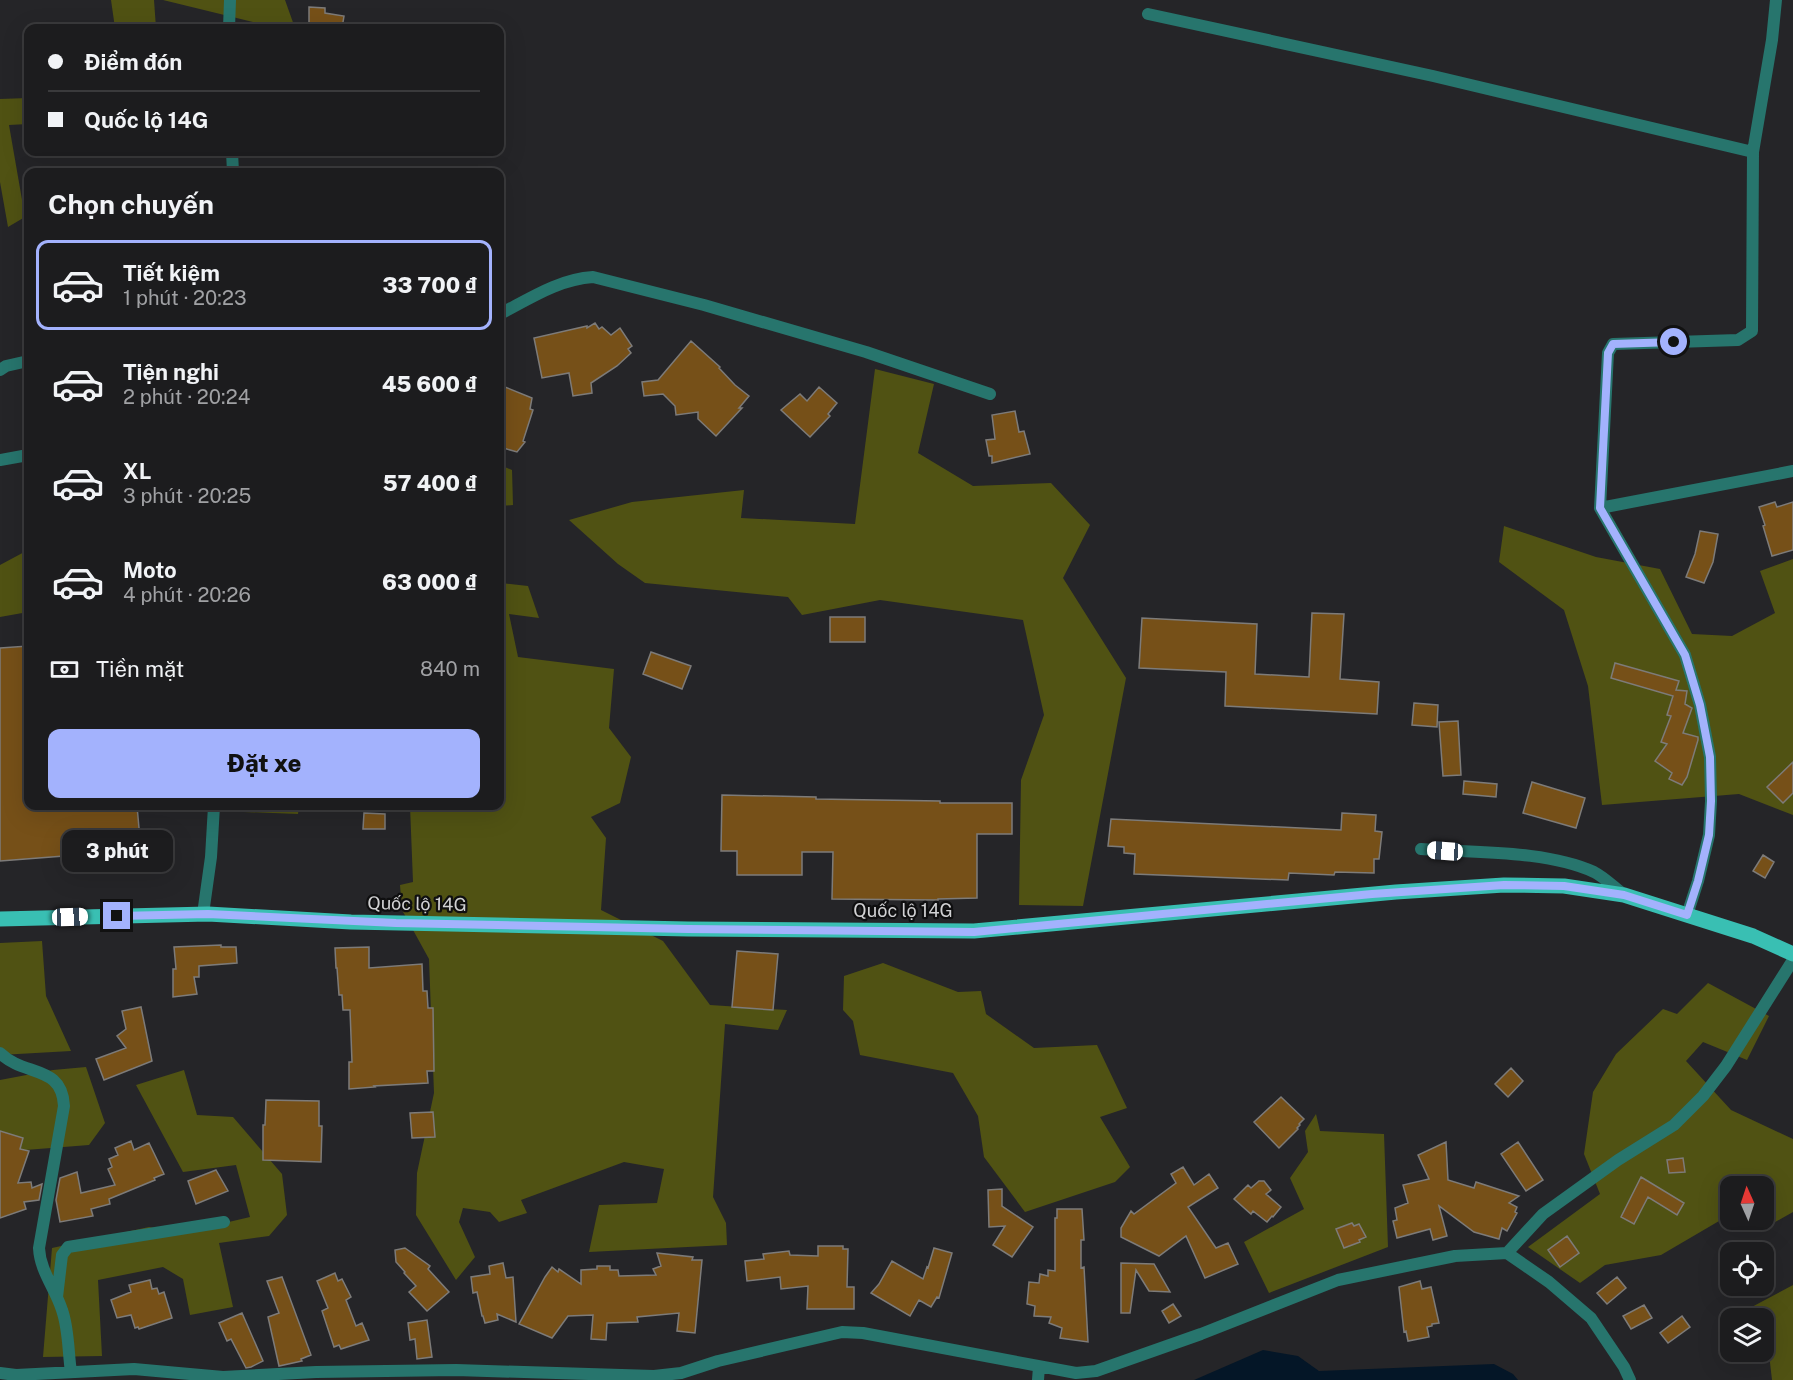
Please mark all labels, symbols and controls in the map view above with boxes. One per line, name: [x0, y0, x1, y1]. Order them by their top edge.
text: Điểm đón: [84, 49, 182, 75]
text: Quốc lộ 14G: [84, 107, 208, 133]
text: Chọn chuyến: [48, 188, 214, 220]
icon: car: [51, 258, 105, 312]
text: Tiết kiệm: [123, 260, 220, 286]
text: 33 700 ₫: [383, 272, 477, 298]
text: 1 phút · 20:23: [123, 286, 247, 310]
route start: [1660, 328, 1687, 355]
icon: car: [51, 357, 105, 411]
text: Tiện nghi: [123, 359, 219, 385]
text: 45 600 ₫: [382, 371, 477, 397]
text: 2 phút · 20:24: [123, 385, 250, 409]
icon: car: [51, 456, 105, 510]
text: XL: [123, 458, 151, 484]
text: 57 400 ₫: [382, 470, 477, 496]
text: 3 phút · 20:25: [123, 484, 251, 508]
icon: car: [51, 555, 105, 609]
text: Moto: [123, 557, 177, 583]
text: 63 000 ₫: [382, 569, 477, 595]
text: 4 phút · 20:26: [123, 583, 251, 607]
icon: cash: [48, 653, 81, 686]
text: Tiền mặt: [96, 656, 184, 682]
text: 840 m: [420, 657, 480, 681]
button: Đặt xe: [48, 729, 480, 798]
callout: 3 phút: [62, 829, 172, 871]
text: 3 phút: [86, 839, 149, 863]
car: [1426, 841, 1464, 861]
street label: Quốc lộ 14G: [367, 892, 467, 915]
street label: Quốc lộ 14G: [853, 900, 953, 921]
route end: [103, 902, 130, 929]
car: [52, 907, 88, 927]
north arrow: [1720, 1176, 1774, 1230]
map controls: [1720, 1176, 1774, 1362]
button: locate: [1720, 1242, 1774, 1296]
button: layers: [1720, 1308, 1774, 1362]

